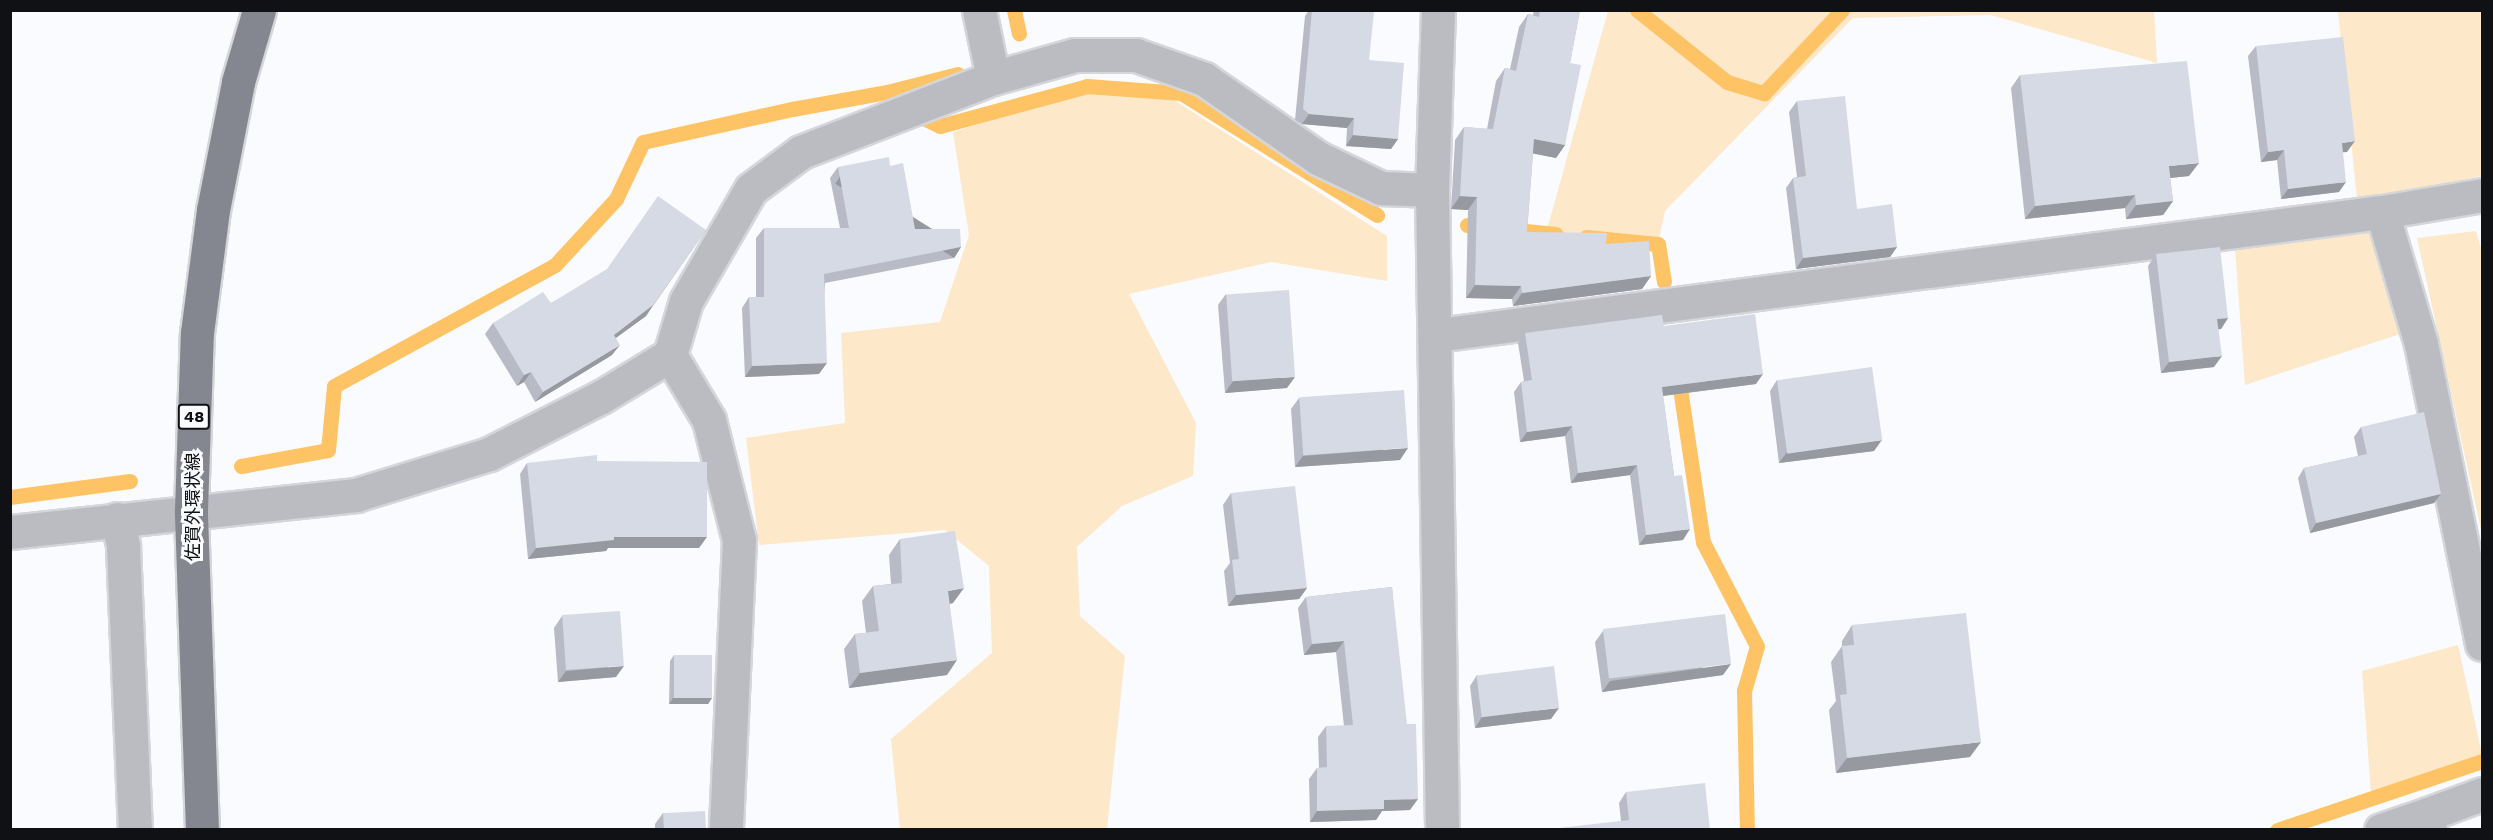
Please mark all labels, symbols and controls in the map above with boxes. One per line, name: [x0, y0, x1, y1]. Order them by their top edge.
road number: 48: [178, 404, 210, 430]
street label: 佐賀外環状線: [182, 453, 204, 561]

